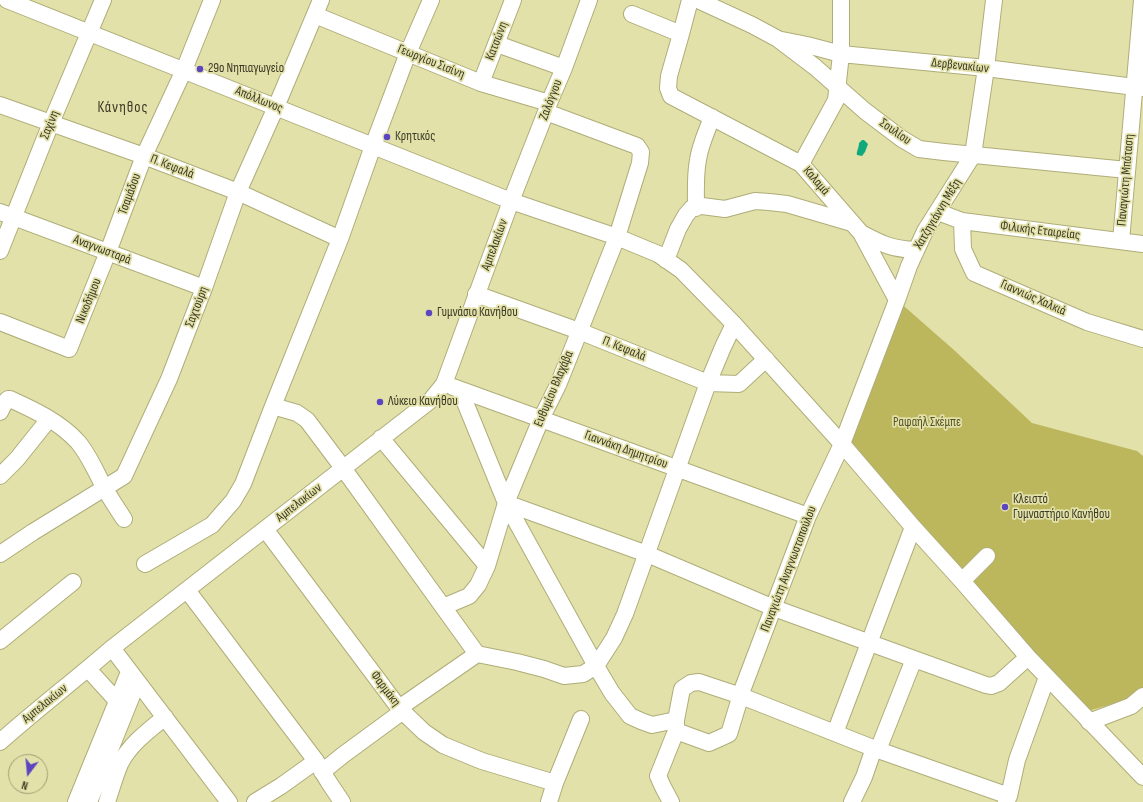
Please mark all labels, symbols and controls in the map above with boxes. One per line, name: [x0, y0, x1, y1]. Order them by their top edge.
street label: Κατσώνη: [483, 19, 511, 63]
street label: Γεωργίου Σισίνη: [395, 41, 467, 83]
street label: Δερβενακίων: [930, 55, 990, 77]
place label: 29ο Νηπιαγωγείο: [208, 61, 284, 77]
marker: 29ο Νηπιαγωγείο: [195, 64, 205, 74]
street label: Ζαλόγγου: [536, 77, 566, 123]
street label: Απόλλωνος: [233, 83, 285, 117]
district label: Κάνηθος: [97, 99, 149, 117]
street label: Σαχίνη: [37, 108, 63, 142]
street label: Σουλίου: [876, 116, 914, 148]
place label: Κρητικός: [395, 129, 435, 145]
marker: Κρητικός: [382, 132, 392, 142]
street label: Παναγιώτη Μπόταση: [1114, 133, 1138, 227]
street label: Π. Κεφαλά: [148, 152, 196, 182]
street label: Καλαμά: [799, 164, 833, 198]
street label: Τσαμάδου: [115, 171, 145, 217]
street label: Χατζηγιάννη Μέξη: [911, 176, 965, 252]
street label: Αμπελακίων: [478, 217, 512, 273]
street label: Φιλικής Εταιρείας: [999, 218, 1081, 244]
street label: Αναγνωσταρά: [71, 232, 133, 268]
street label: Νικοδήμου: [73, 276, 105, 326]
street label: Γιαννιώς Χαλκιά: [998, 277, 1068, 319]
street label: Σαχτούρη: [182, 284, 212, 330]
place label: Γυμνάσιο Κανήθου: [437, 305, 518, 321]
marker: Γυμνάσιο Κανήθου: [424, 308, 434, 318]
street label: Π. Κεφαλά: [600, 333, 648, 365]
street label: Ευθυμίου Βλαχάβα: [531, 349, 577, 429]
place label: Λύκειο Κανήθου: [388, 394, 458, 410]
marker: Λύκειο Κανήθου: [375, 397, 385, 407]
park label: Ραφαήλ Σκέμπε: [893, 415, 961, 431]
street label: Γιαννάκη Δημητρίου: [582, 428, 670, 472]
street label: Αμπελακίων: [273, 480, 325, 526]
place label: Κλειστό Γυμναστήριο Κανήθου: [1013, 492, 1110, 523]
marker: Κλειστό Γυμναστήριο Κανήθου: [1000, 502, 1010, 512]
street label: Παναγιώτη Αναγνωστοπούλου: [758, 504, 820, 634]
street label: Φαρμάκη: [367, 668, 403, 710]
street label: Αμπελακίων: [19, 681, 71, 727]
north arrow: [8, 754, 48, 794]
text: N: [20, 778, 29, 792]

